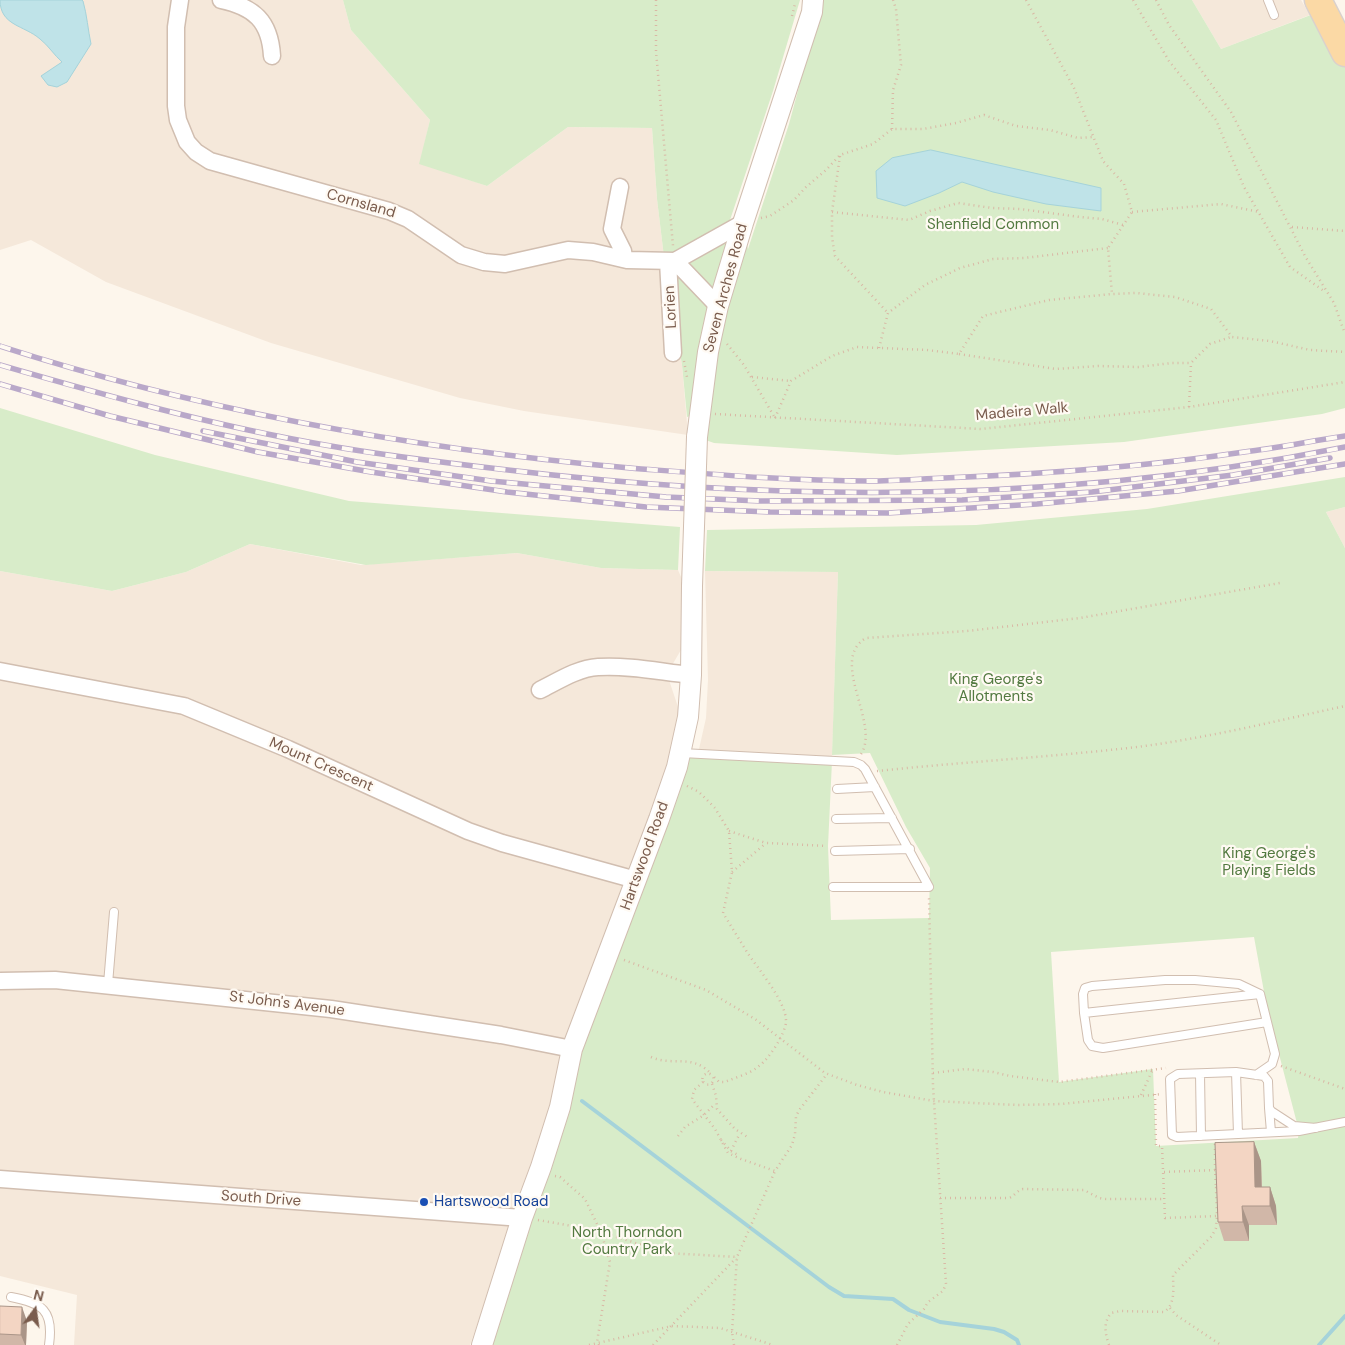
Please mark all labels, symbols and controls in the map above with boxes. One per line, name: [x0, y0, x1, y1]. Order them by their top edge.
street label: Cornsland: [324, 186, 398, 222]
park label: Shenfield Common: [927, 216, 1059, 234]
street label: Seven Arches Road: [700, 221, 752, 355]
street label: Lorien: [661, 285, 681, 329]
street label: Madeira Walk: [975, 399, 1069, 425]
park label: King George's Allotments: [949, 671, 1043, 706]
street label: Mount Crescent: [266, 734, 376, 796]
street label: Hartswood Road: [617, 799, 673, 913]
park label: King George's Playing Fields: [1222, 845, 1316, 880]
street label: St John's Avenue: [228, 988, 346, 1020]
street label: South Drive: [220, 1187, 302, 1211]
place label: Hartswood Road: [434, 1193, 548, 1211]
marker: Hartswood Road: [418, 1196, 430, 1208]
park label: North Thorndon Country Park: [572, 1224, 682, 1259]
north arrow: [10, 1285, 60, 1335]
text: N: [31, 1285, 46, 1305]

